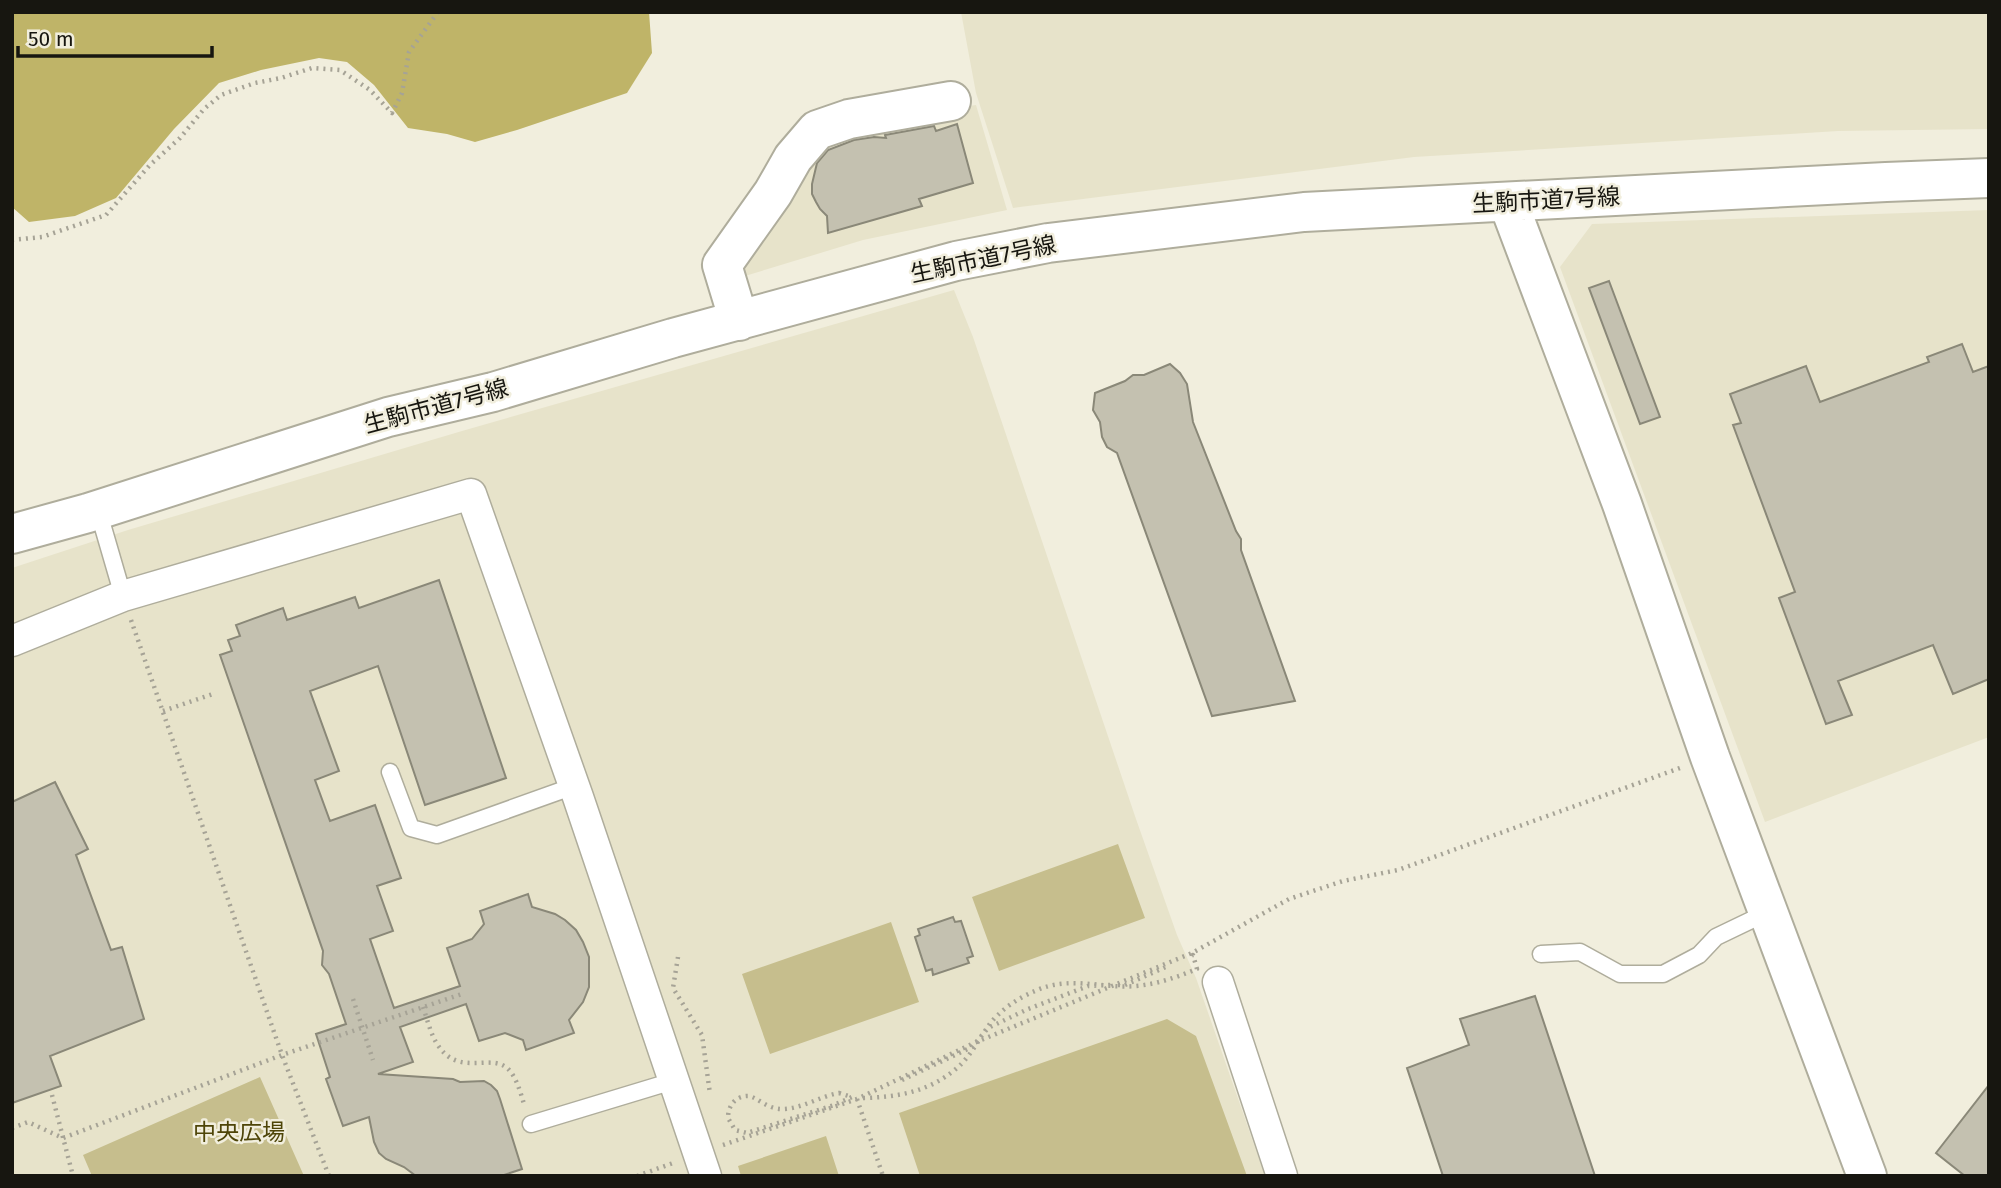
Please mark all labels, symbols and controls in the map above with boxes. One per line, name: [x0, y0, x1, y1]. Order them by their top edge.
scale bar: [18, 14, 212, 58]
text: 50 m: [28, 26, 74, 52]
street label: 生駒市道7号線: [1471, 182, 1621, 218]
street label: 生駒市道7号線: [908, 230, 1058, 288]
street label: 生駒市道7号線: [361, 373, 511, 439]
park label: 中央広場: [193, 1118, 285, 1146]

